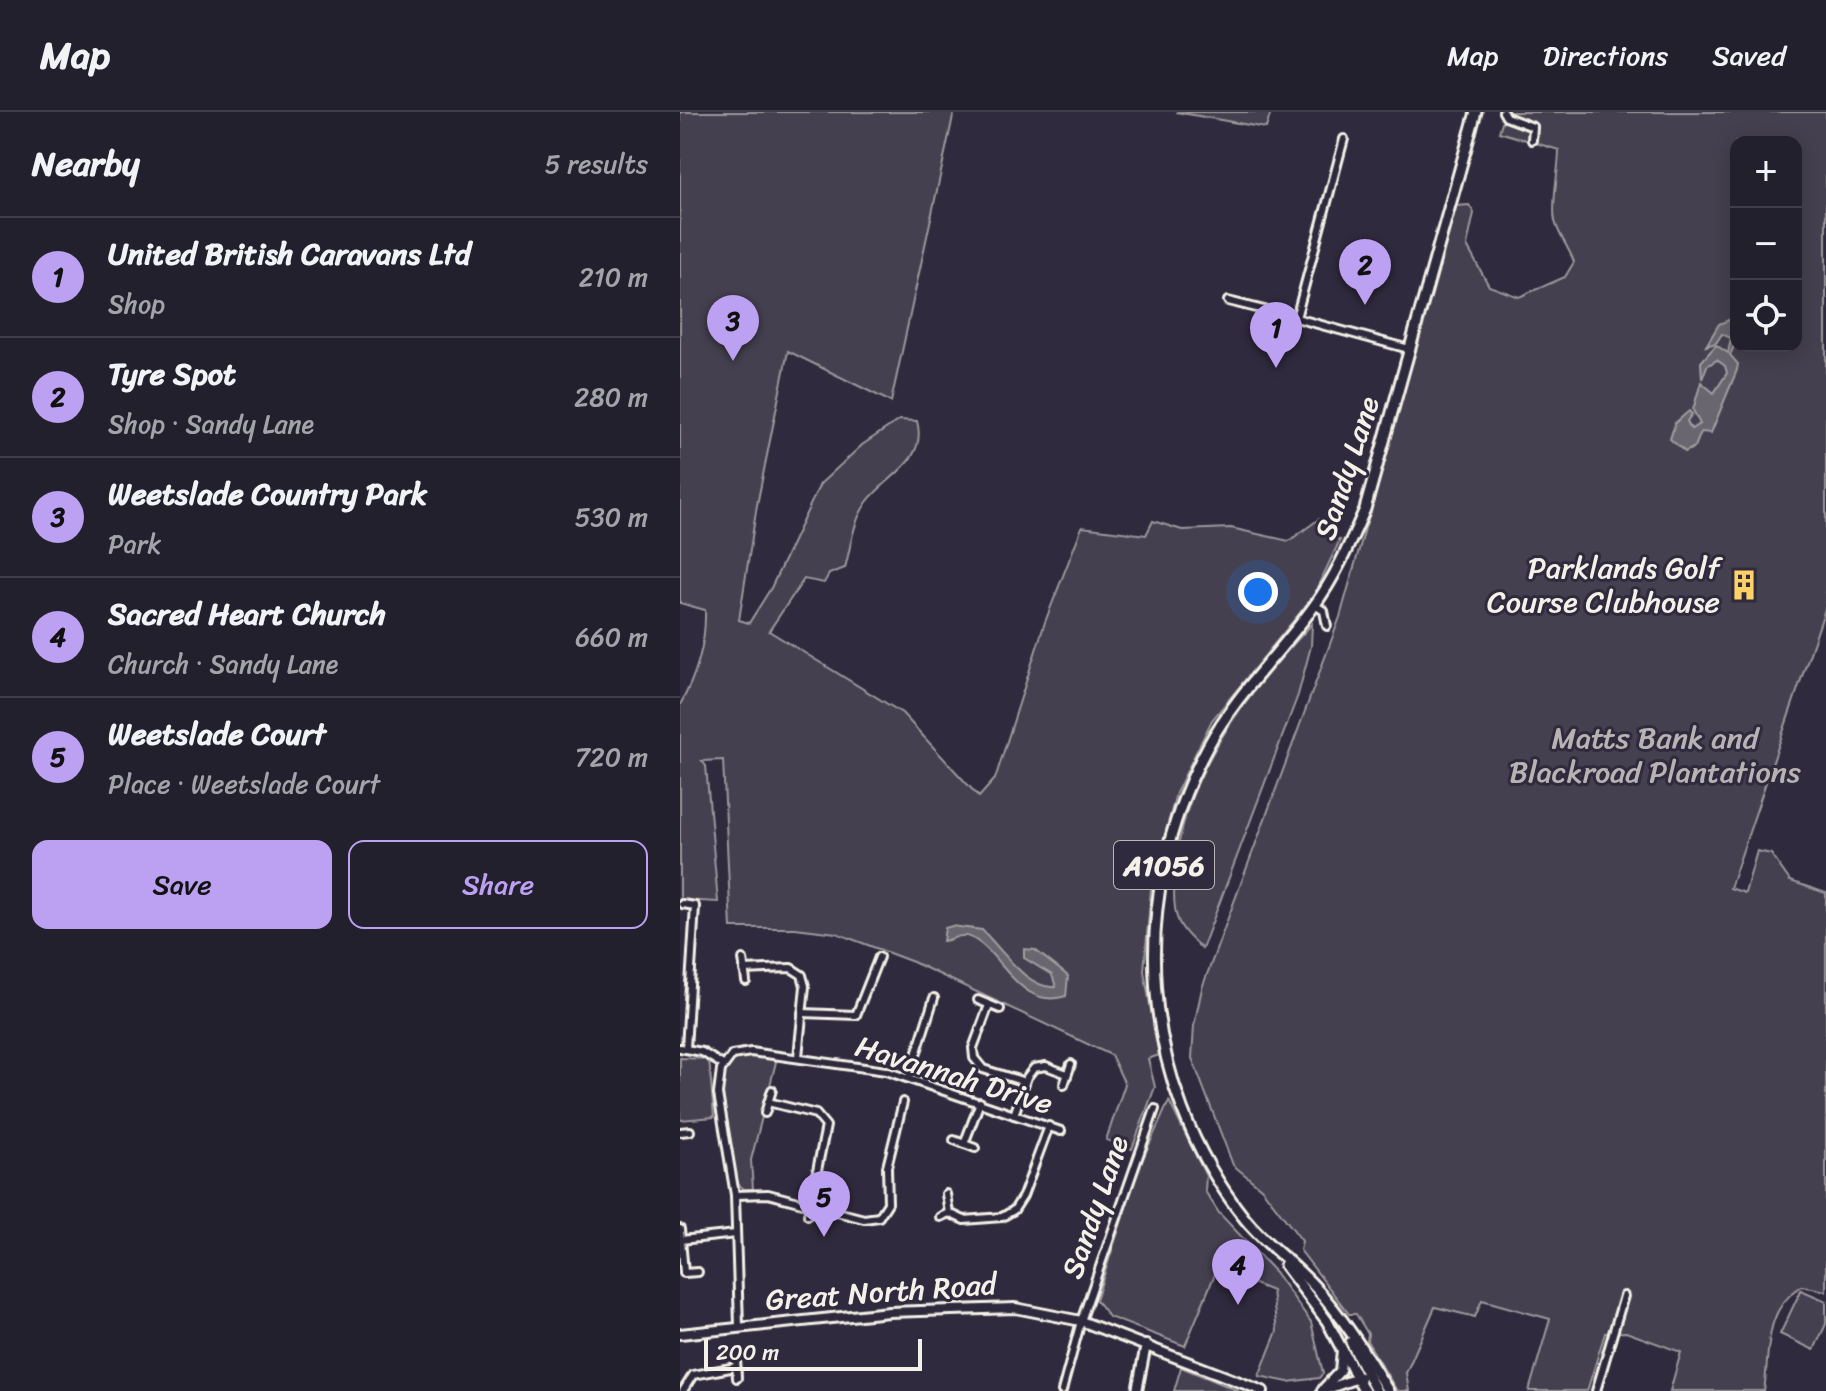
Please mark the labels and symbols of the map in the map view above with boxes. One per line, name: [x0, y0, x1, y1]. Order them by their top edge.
pin: 2: [1339, 239, 1391, 305]
pin: 3: [707, 295, 759, 361]
pin: 1: [1250, 302, 1302, 368]
street label: Sandy Lane: [1298, 389, 1396, 547]
place label: Parklands Golf Course Clubhouse: [1487, 541, 1723, 629]
building icon: Parklands Golf Course Clubhouse: [1727, 568, 1761, 602]
your location: [1238, 572, 1278, 612]
park label: Matts Bank and Blackroad Plantations: [1509, 711, 1801, 799]
road number: A1056: [1114, 841, 1214, 889]
street label: Havannah Drive: [848, 1019, 1060, 1131]
street label: Sandy Lane: [1045, 1128, 1145, 1286]
pin: 5: [798, 1171, 850, 1237]
pin: 4: [1212, 1239, 1264, 1305]
street label: Great North Road: [764, 1257, 1000, 1327]
scale bar: [704, 1335, 922, 1371]

